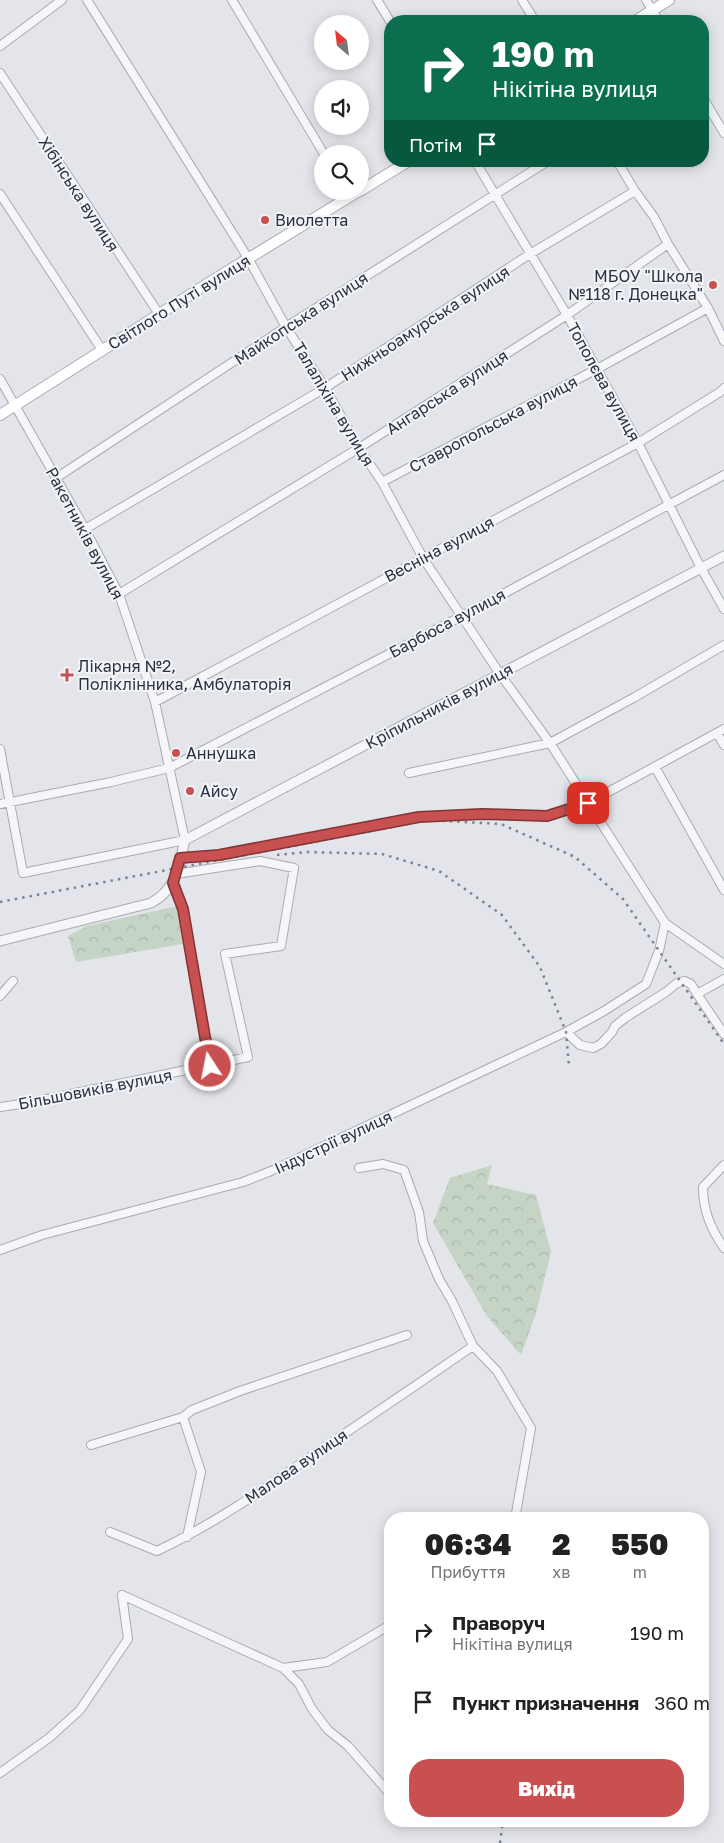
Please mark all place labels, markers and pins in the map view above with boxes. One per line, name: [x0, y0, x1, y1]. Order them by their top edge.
place label: Виолетта: [275, 210, 348, 230]
marker: Виолетта: [259, 214, 271, 226]
place label: МБОУ "Школа №118 г. Донецка": [568, 266, 703, 304]
marker: МБОУ "Школа №118 г. Донецка": [707, 279, 719, 291]
place label: Лікарня №2, Поліклінника, Амбулаторія: [78, 656, 291, 694]
marker: Лікарня №2, Поліклінника, Амбулаторія: [60, 668, 74, 682]
place label: Аннушка: [186, 743, 256, 763]
marker: Аннушка: [170, 747, 182, 759]
place label: Айсу: [200, 781, 238, 801]
pin: [567, 782, 609, 824]
marker: Айсу: [184, 785, 196, 797]

